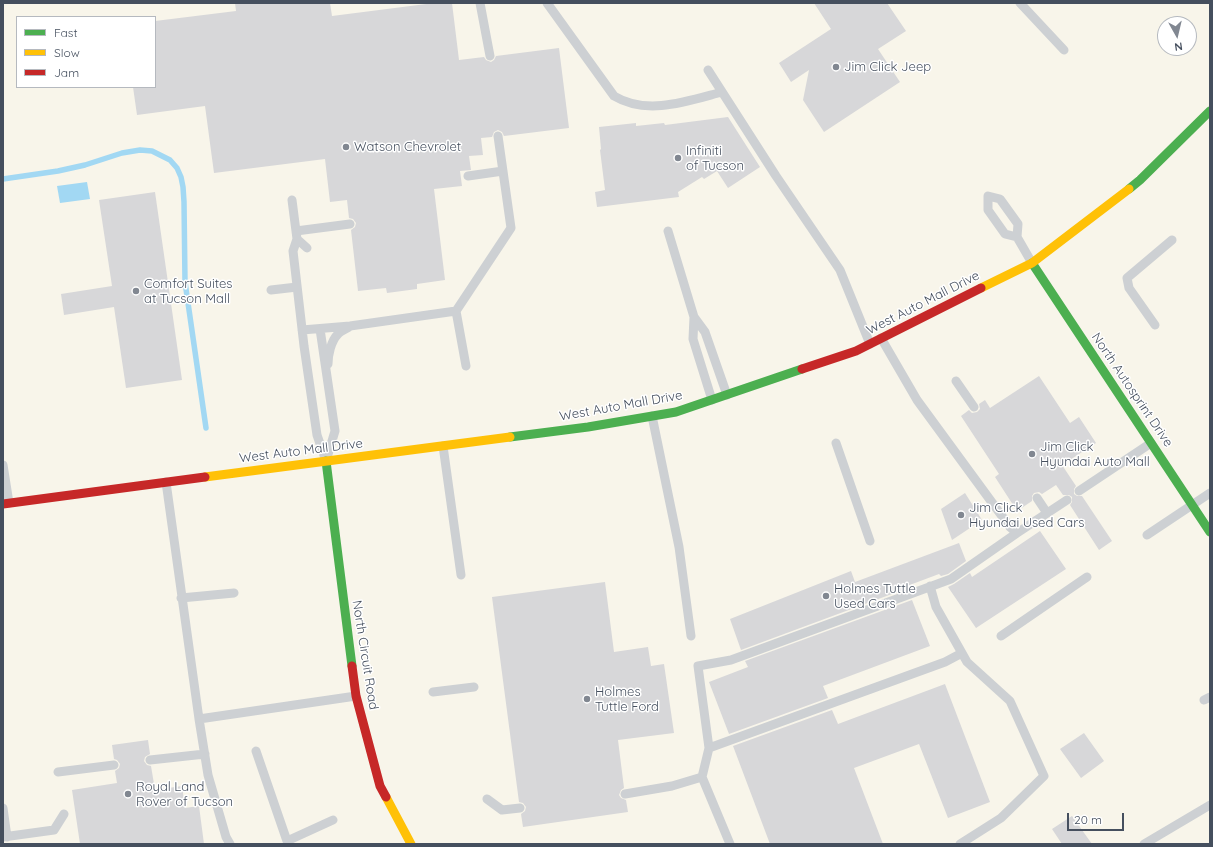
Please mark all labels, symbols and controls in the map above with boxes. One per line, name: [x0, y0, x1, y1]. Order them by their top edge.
legend: [16, 16, 156, 88]
north arrow: [1157, 16, 1197, 56]
text: Fast: [54, 25, 78, 40]
text: N: [1174, 39, 1184, 54]
text: Slow: [54, 45, 80, 60]
place label: Jim Click Jeep: [844, 59, 931, 75]
marker: Jim Click Jeep: [831, 62, 841, 72]
text: Jam: [54, 65, 79, 80]
place label: Watson Chevrolet: [354, 139, 461, 155]
marker: Watson Chevrolet: [341, 142, 351, 152]
place label: Infiniti of Tucson: [686, 143, 744, 174]
marker: Infiniti of Tucson: [673, 153, 683, 163]
street label: West Auto Mall Drive: [864, 268, 982, 338]
place label: Comfort Suites at Tucson Mall: [144, 276, 232, 307]
marker: Comfort Suites at Tucson Mall: [131, 286, 141, 296]
street label: North Autosprint Drive: [1088, 330, 1176, 450]
street label: West Auto Mall Drive: [558, 387, 684, 425]
street label: West Auto Mall Drive: [238, 436, 364, 466]
place label: Jim Click Hyundai Auto Mall: [1040, 439, 1150, 470]
marker: Jim Click Hyundai Auto Mall: [1027, 449, 1037, 459]
place label: Jim Click Hyundai Used Cars: [969, 500, 1084, 531]
marker: Jim Click Hyundai Used Cars: [956, 510, 966, 520]
place label: Holmes Tuttle Used Cars: [834, 581, 916, 612]
marker: Holmes Tuttle Used Cars: [821, 591, 831, 601]
street label: North Circuit Road: [349, 599, 381, 711]
place label: Holmes Tuttle Ford: [595, 684, 659, 715]
marker: Holmes Tuttle Ford: [582, 694, 592, 704]
place label: Royal Land Rover of Tucson: [136, 779, 233, 810]
marker: Royal Land Rover of Tucson: [123, 789, 133, 799]
scale bar: [1069, 805, 1126, 831]
text: 20 m: [1074, 812, 1102, 827]

